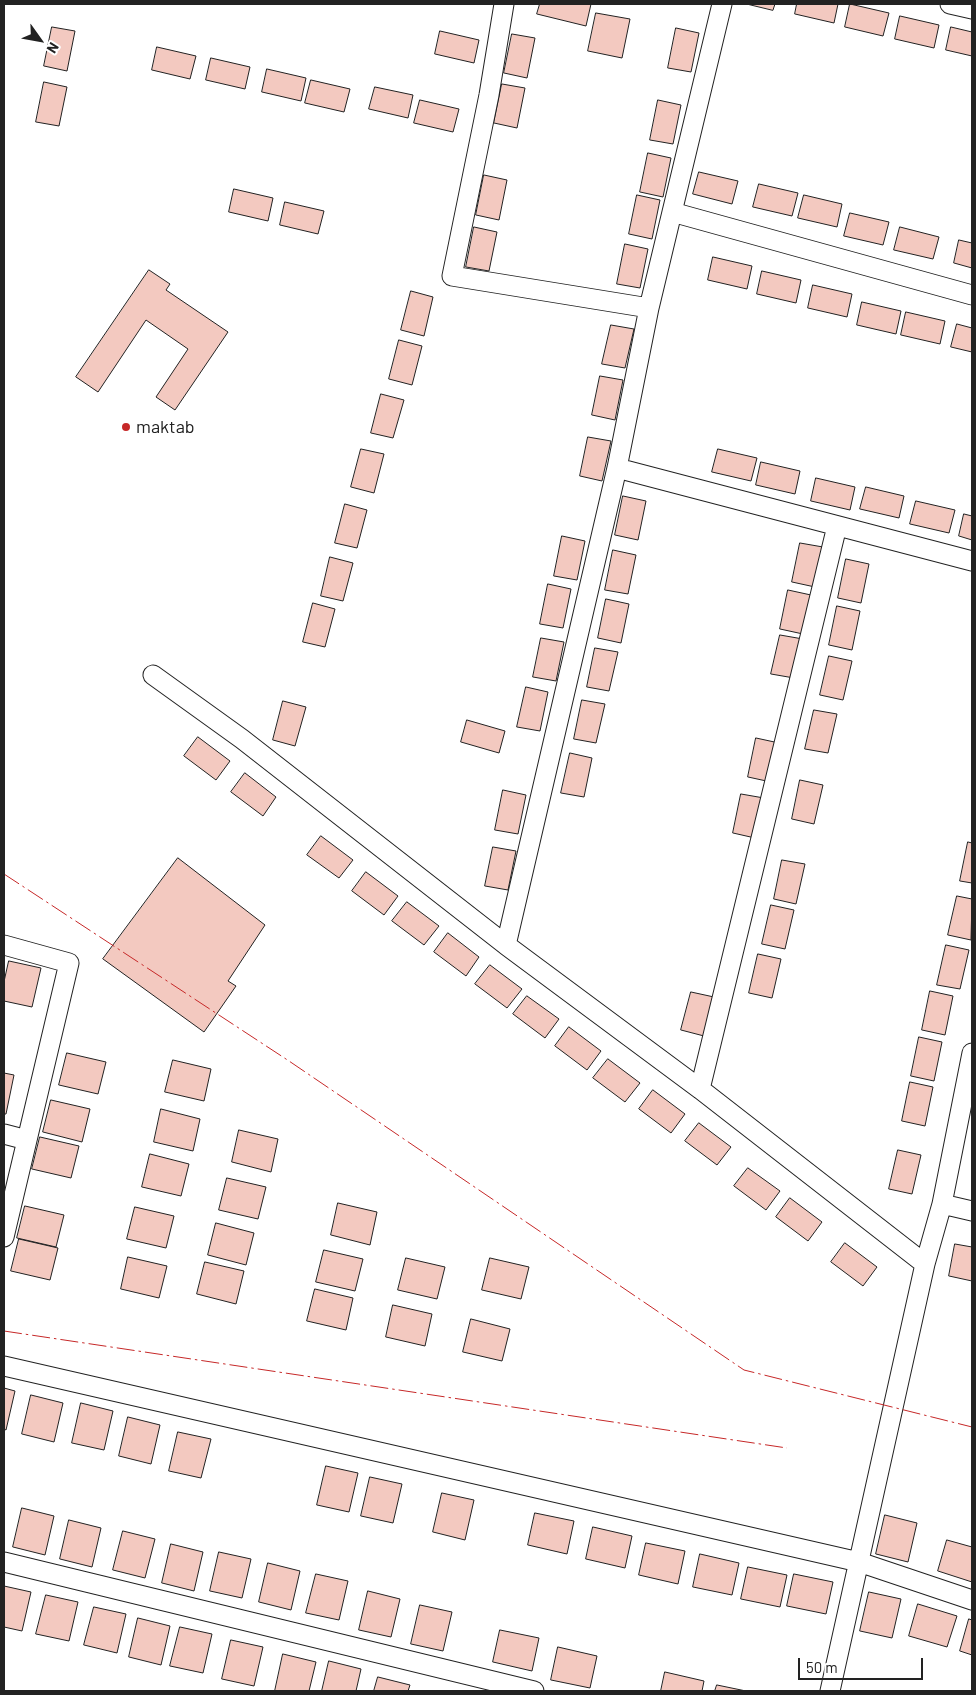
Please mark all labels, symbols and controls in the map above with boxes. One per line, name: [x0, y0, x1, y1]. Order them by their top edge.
north arrow: [15, 15, 65, 65]
text: N: [43, 40, 63, 57]
place label: maktab: [136, 416, 195, 438]
marker: maktab: [120, 421, 132, 433]
scale bar: [801, 1648, 926, 1680]
text: 50 m: [806, 1658, 838, 1676]

